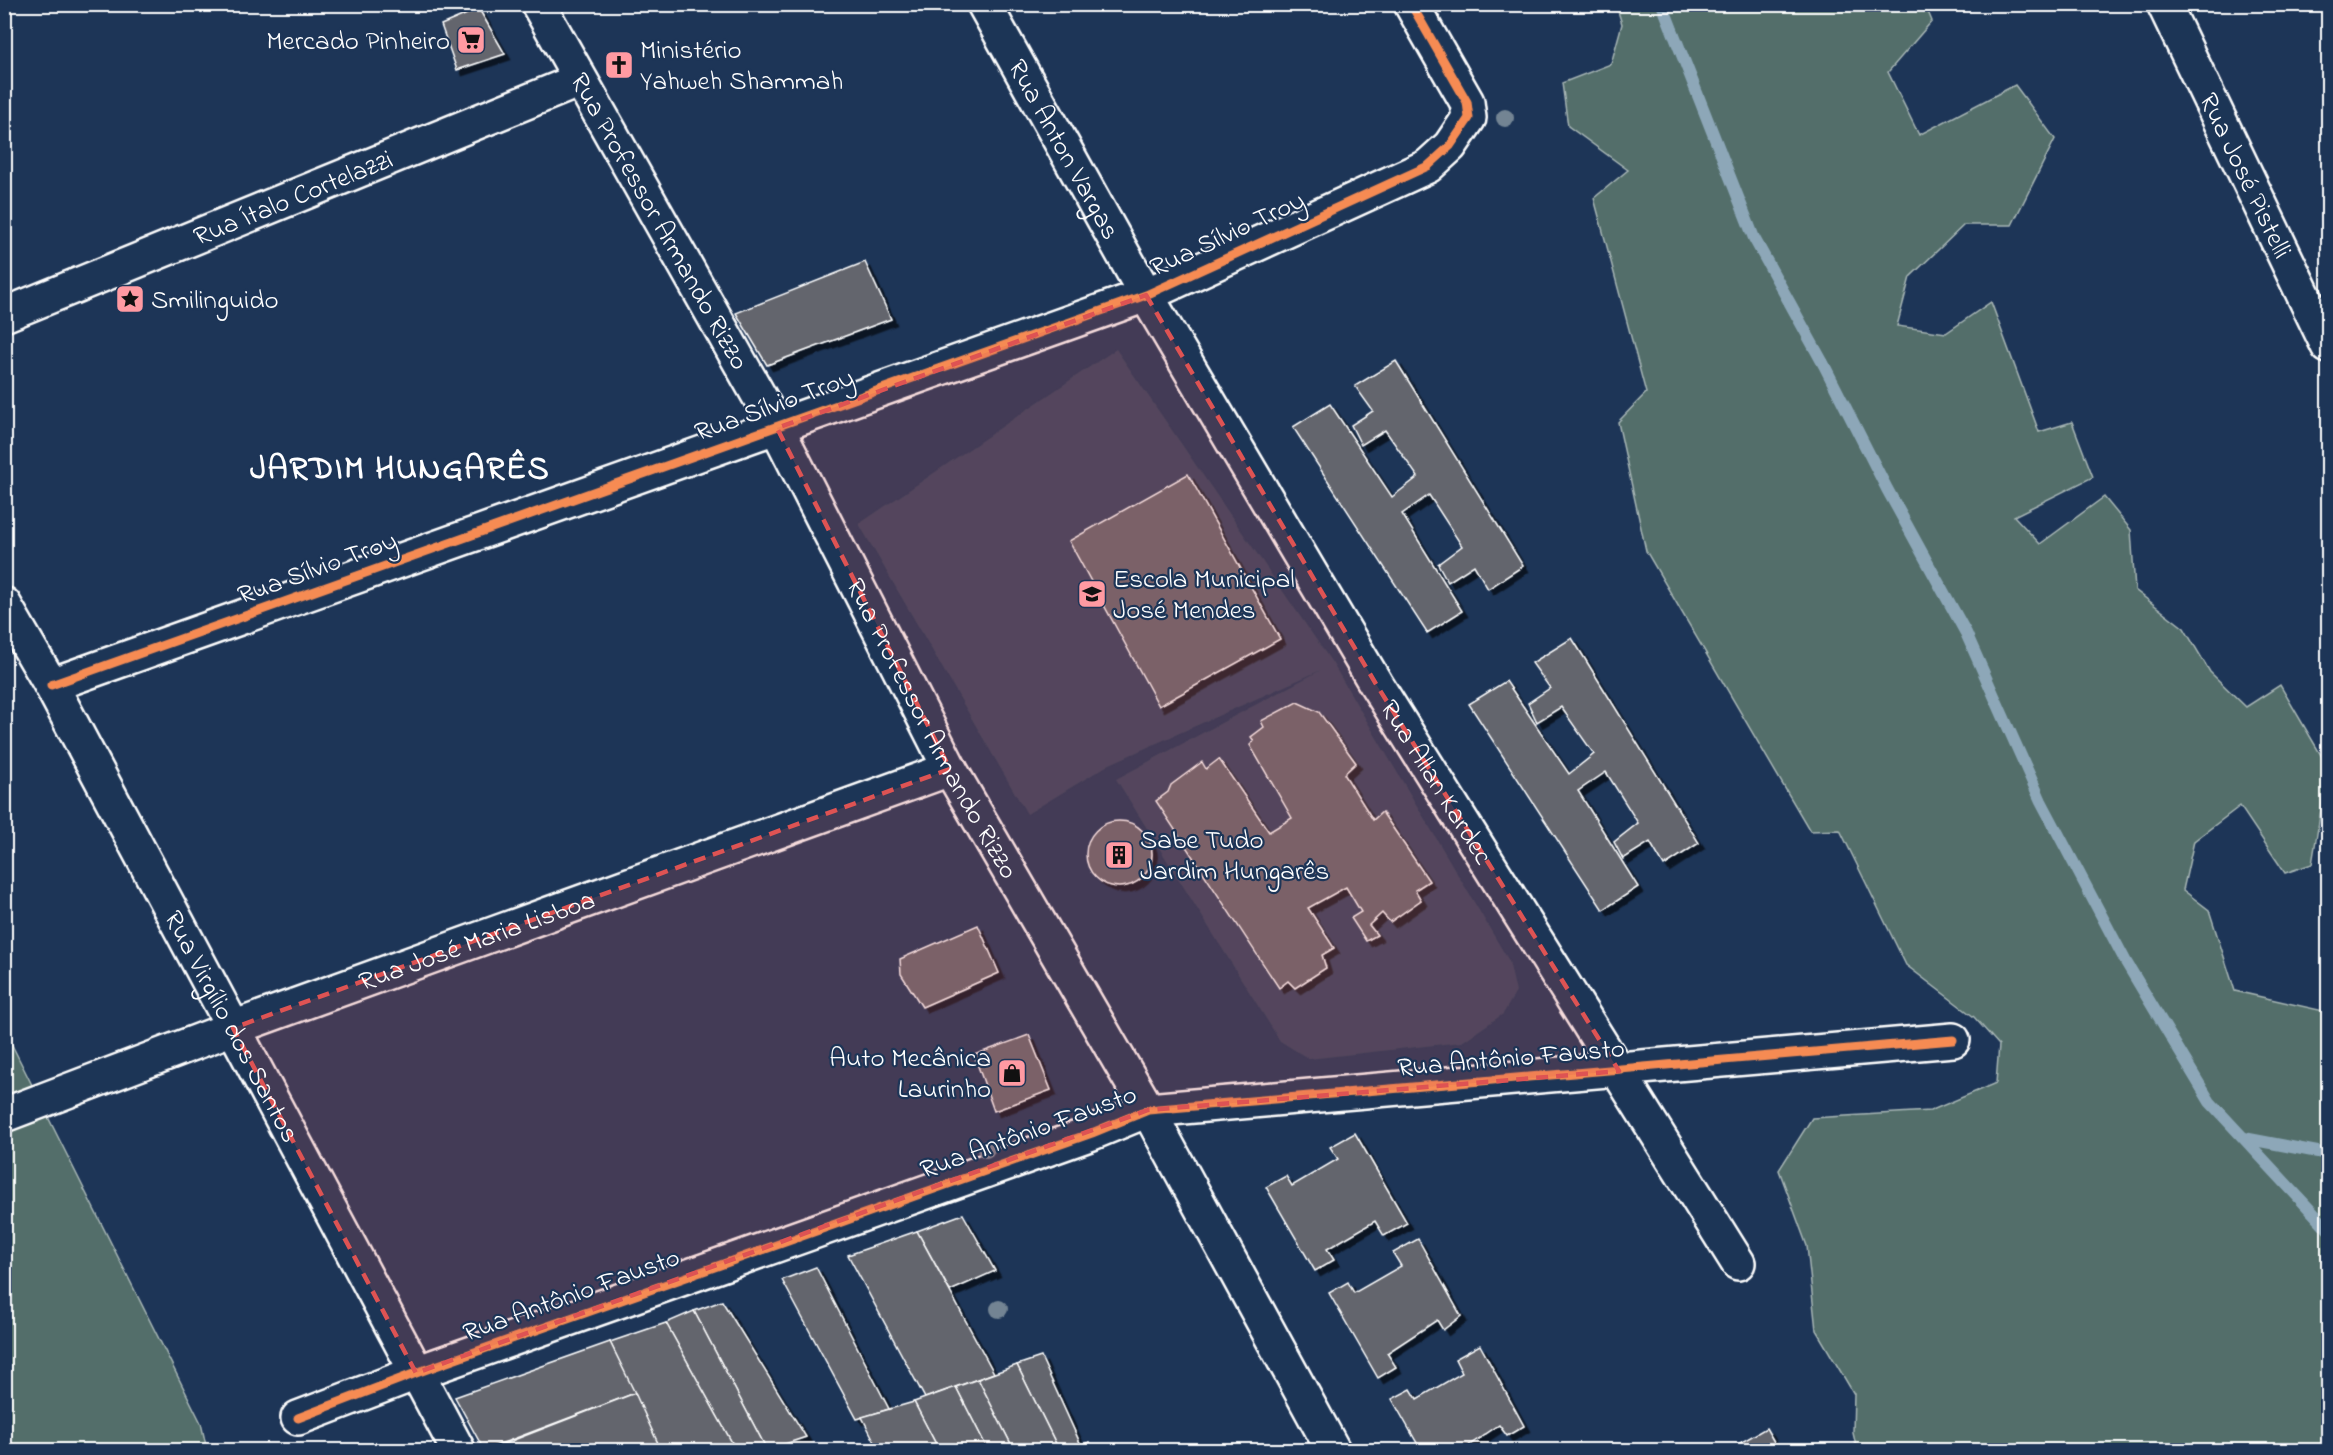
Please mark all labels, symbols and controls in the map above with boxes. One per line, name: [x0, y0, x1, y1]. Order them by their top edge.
place label: Mercado Pinheiro: [266, 23, 450, 62]
supermarket icon: Mercado Pinheiro: [455, 24, 487, 56]
place label: Ministério Yahweh Shammah: [640, 32, 843, 102]
church icon: Ministério Yahweh Shammah: [603, 49, 635, 81]
street label: Rua Anton Vargas: [997, 53, 1128, 248]
street label: Rua Professor Armando Rizzo: [559, 66, 758, 378]
street label: Rua José Pistelli: [2188, 87, 2300, 266]
street label: Rua Ítalo Cortelazzi: [188, 141, 399, 258]
street label: Rua Sílvio Troy: [1144, 182, 1312, 288]
place label: Smilinguido: [151, 282, 278, 321]
place icon: Smilinguido: [114, 283, 146, 315]
street label: Rua Sílvio Troy: [690, 359, 860, 453]
district label: JARDIM HUNGARÊS: [250, 446, 550, 494]
street label: Rua Sílvio Troy: [233, 522, 403, 616]
place label: Escola Municipal José Mendes: [1113, 561, 1295, 631]
street label: Rua Professor Armando Rizzo: [834, 572, 1027, 887]
school or university icon: Escola Municipal José Mendes: [1076, 578, 1108, 610]
street label: Rua Allan Kardec: [1369, 693, 1501, 873]
place label: Sabe Tudo Jardim Hungarês: [1140, 822, 1329, 892]
building icon: Sabe Tudo Jardim Hungarês: [1103, 839, 1135, 871]
street label: Rua José Maria Lisboa: [354, 882, 601, 1003]
street label: Rua Virgílio dos Santos: [152, 904, 308, 1150]
street label: Rua Antônio Fausto: [1396, 1030, 1626, 1089]
place label: Auto Mecânica Laurinho: [829, 1040, 991, 1110]
shop icon: Auto Mecânica Laurinho: [996, 1057, 1028, 1089]
street label: Rua Antônio Fausto: [915, 1076, 1143, 1191]
street label: Rua Antônio Fausto: [458, 1239, 686, 1354]

